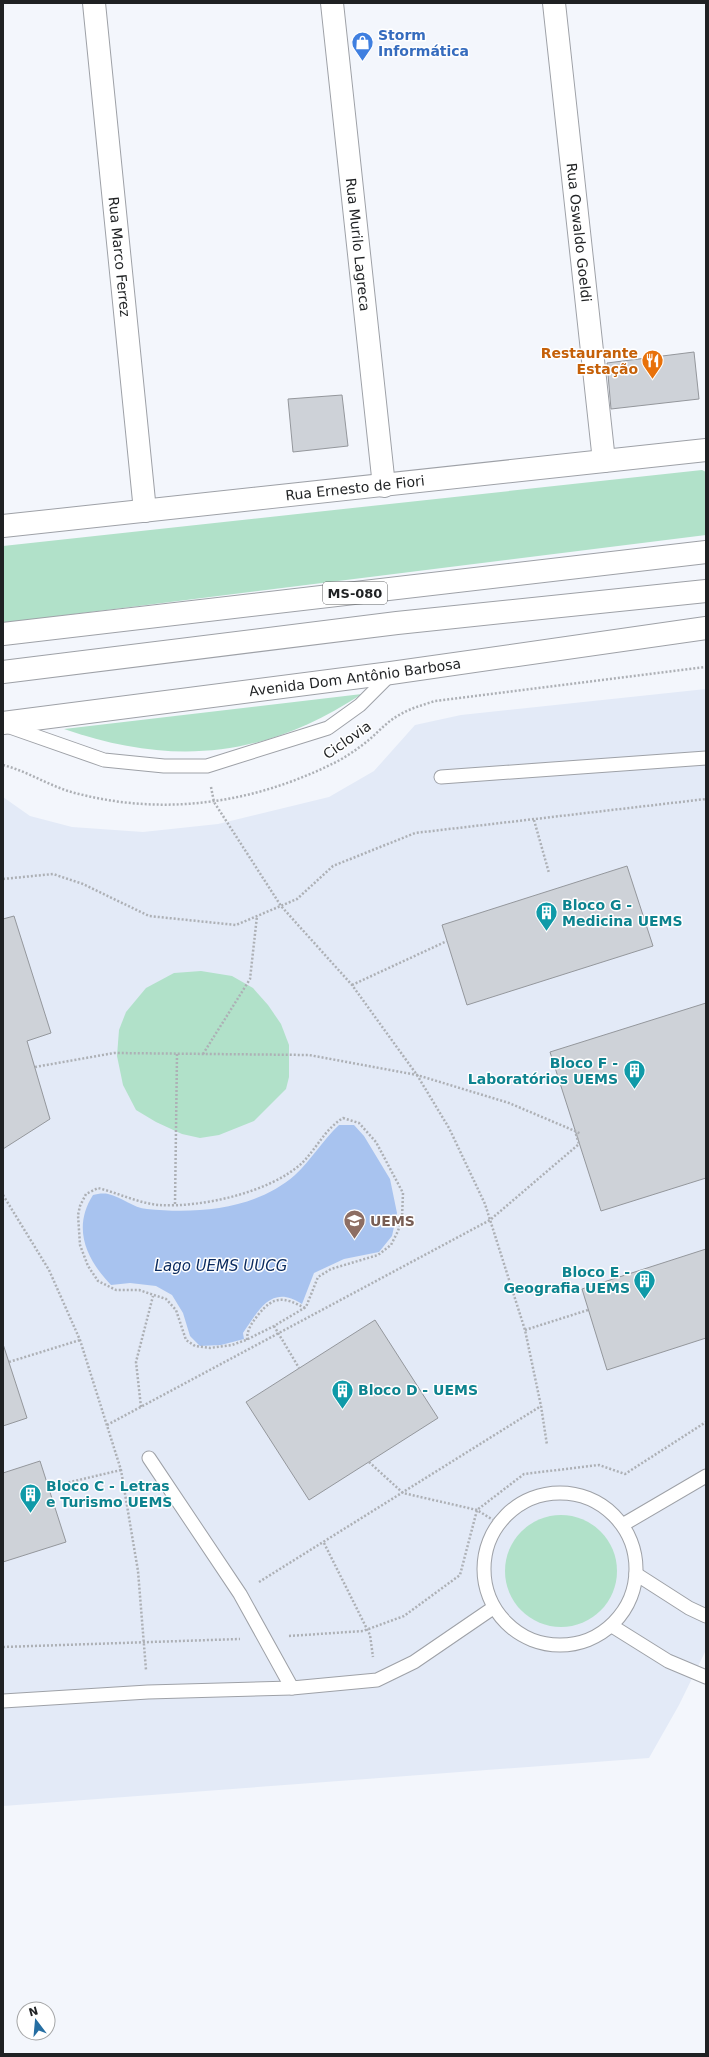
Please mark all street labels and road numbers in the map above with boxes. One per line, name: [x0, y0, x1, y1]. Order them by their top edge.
street label: Rua Oswaldo Goeldi: [564, 162, 595, 303]
street label: Rua Murilo Lagreca: [343, 177, 373, 312]
street label: Rua Marco Ferrez: [105, 196, 133, 318]
street label: Rua Ernesto de Fiori: [285, 472, 425, 503]
road number: MS-080: [323, 582, 387, 604]
street label: Avenida Dom Antônio Barbosa: [248, 655, 462, 699]
street label: Ciclovia: [320, 718, 374, 762]

